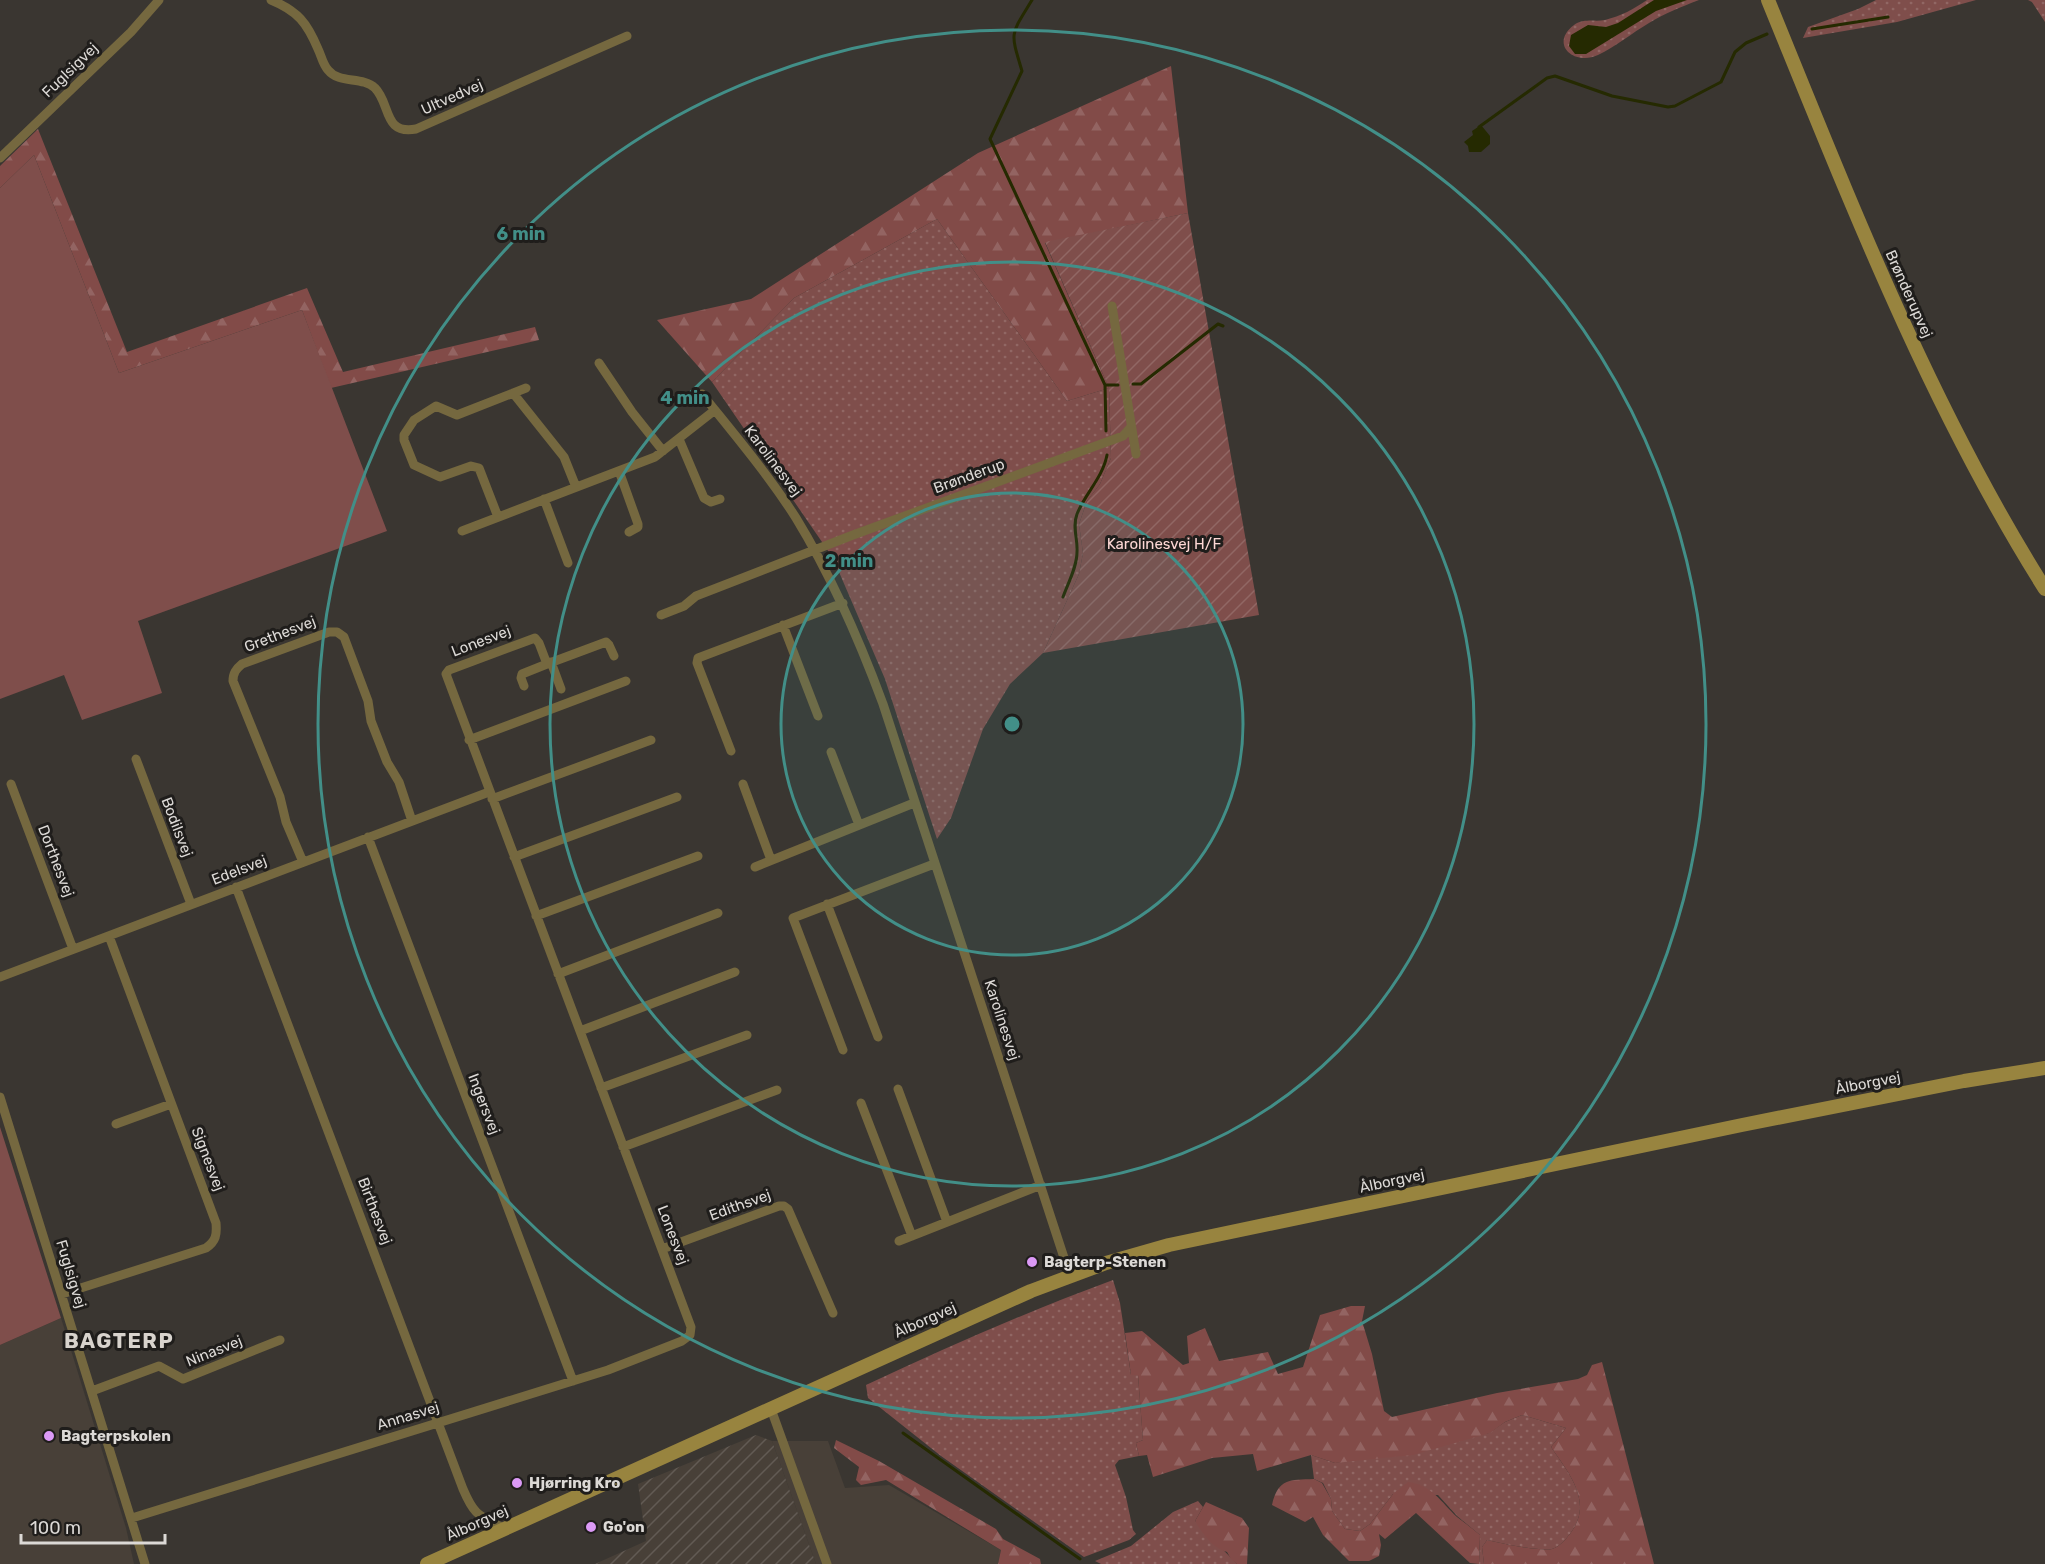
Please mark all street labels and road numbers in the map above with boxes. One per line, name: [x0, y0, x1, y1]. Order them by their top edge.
street label: Fuglsigvej: [38, 39, 102, 101]
street label: Ultvedvej: [418, 75, 486, 119]
street label: Brønderupvej: [1882, 247, 1936, 341]
street label: Karolinesvej: [741, 422, 805, 500]
street label: Brønderup: [931, 455, 1007, 497]
street label: Grethesvej: [242, 612, 318, 656]
street label: Lonesvej: [449, 621, 513, 661]
street label: Bodilsvej: [157, 795, 197, 859]
street label: Dorthesvej: [34, 822, 78, 900]
street label: Edelsvej: [209, 851, 269, 889]
street label: Karolinesvej: [981, 977, 1023, 1063]
street label: Ålborgvej: [1834, 1068, 1902, 1098]
street label: Ingersvej: [464, 1071, 504, 1137]
street label: Signesvej: [188, 1124, 228, 1194]
street label: Ålborgvej: [1358, 1165, 1426, 1197]
street label: Birthesvej: [354, 1175, 396, 1247]
street label: Edithsvej: [707, 1186, 773, 1224]
street label: Lonesvej: [653, 1203, 693, 1267]
street label: Fuglsigvej: [52, 1238, 90, 1310]
street label: Ålborgvej: [891, 1298, 959, 1342]
street label: Ninasvej: [183, 1332, 245, 1370]
street label: Annasvej: [375, 1398, 441, 1434]
street label: Ålborgvej: [443, 1501, 511, 1545]

